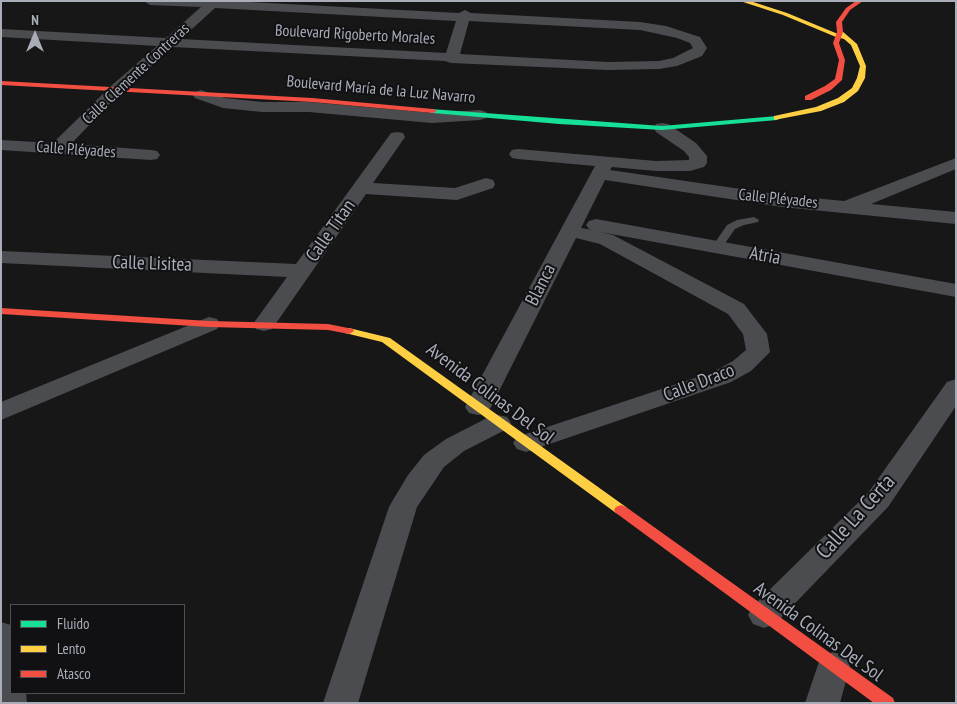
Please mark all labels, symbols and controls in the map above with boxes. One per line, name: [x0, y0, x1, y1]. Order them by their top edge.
north arrow: [10, 10, 60, 60]
text: N: [31, 11, 39, 29]
street label: Calle Clemente Contreras: [78, 19, 194, 129]
street label: Boulevard Rigoberto Morales: [274, 21, 436, 49]
street label: Boulevard María de la Luz Navarro: [286, 72, 476, 108]
street label: Calle Pléyades: [36, 138, 116, 162]
street label: Calle Pléyades: [737, 185, 819, 213]
street label: Calle Titan: [301, 196, 361, 266]
street label: Atria: [748, 242, 782, 270]
street label: Calle Lisitea: [112, 251, 192, 277]
street label: Blanca: [521, 260, 561, 310]
street label: Avenida Colinas Del Sol: [422, 338, 558, 450]
street label: Calle Draco: [660, 359, 738, 407]
street label: Calle La Certa: [811, 469, 901, 565]
street label: Avenida Colinas Del Sol: [749, 577, 887, 687]
legend: [10, 604, 185, 694]
text: Fluido: [57, 614, 89, 633]
text: Lento: [57, 639, 86, 658]
text: Atasco: [57, 664, 91, 683]

